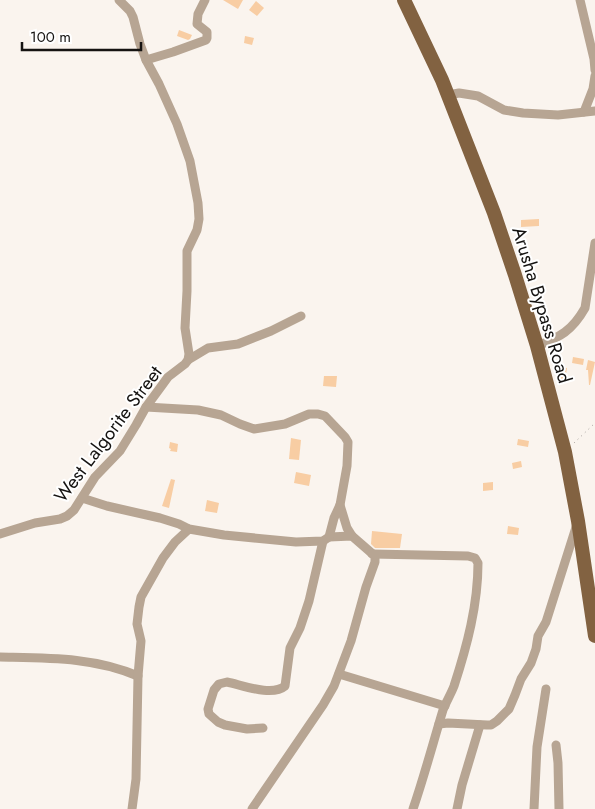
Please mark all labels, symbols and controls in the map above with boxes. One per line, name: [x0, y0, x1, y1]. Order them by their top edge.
scale bar: [22, 20, 141, 52]
text: 100 m: [30, 26, 71, 48]
street label: Arusha Bypass Road: [505, 223, 579, 387]
street label: West Lalgorite Street: [48, 360, 169, 508]

